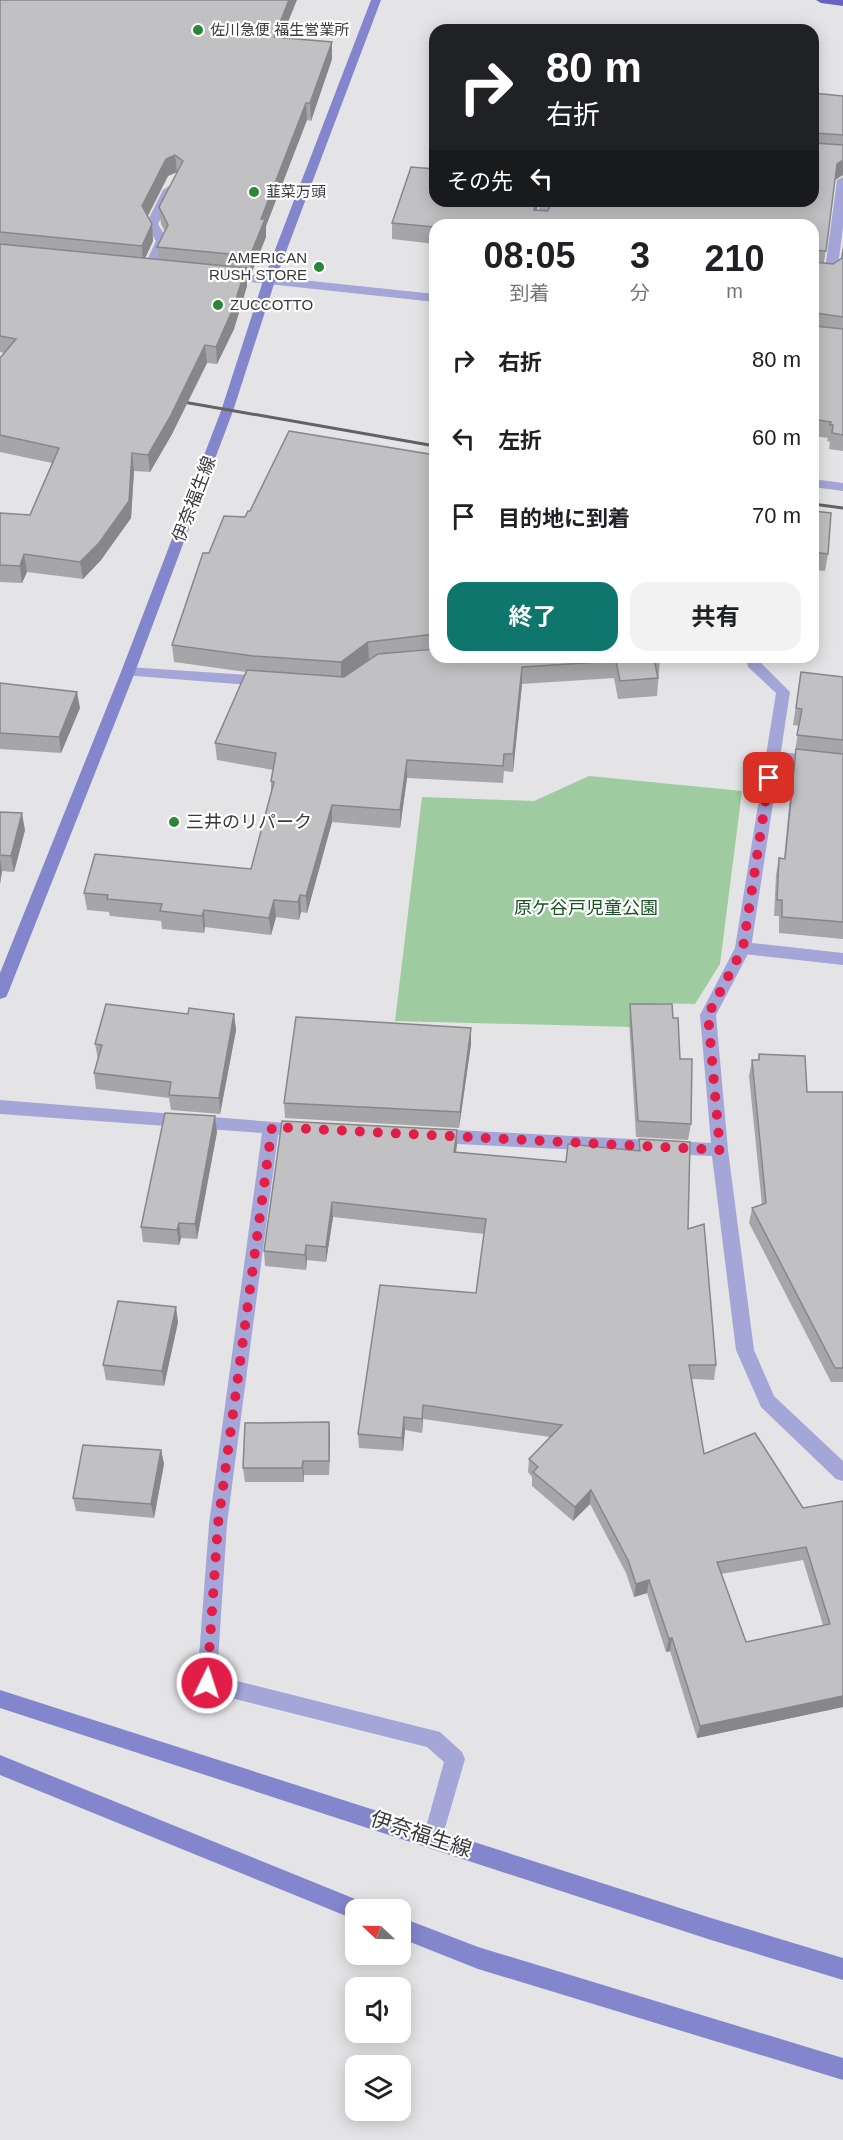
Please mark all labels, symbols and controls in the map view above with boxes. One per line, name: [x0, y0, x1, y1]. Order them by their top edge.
place label: 佐川急便 福生営業所: [210, 21, 349, 38]
marker: 佐川急便 福生営業所: [191, 23, 205, 37]
text: 80 m: [546, 44, 642, 91]
icon: right: [447, 48, 525, 126]
text: 右折: [546, 100, 600, 130]
icon: left: [525, 162, 558, 195]
text: その先: [447, 169, 513, 194]
place label: 韮菜万頭: [266, 183, 326, 200]
marker: 韮菜万頭: [247, 185, 261, 199]
text: 08:05: [483, 235, 576, 276]
text: 3: [630, 235, 650, 276]
text: 210: [704, 238, 765, 279]
place label: AMERICAN RUSH STORE: [209, 249, 307, 283]
marker: AMERICAN RUSH STORE: [312, 260, 326, 274]
text: m: [726, 280, 743, 302]
text: 到着: [509, 282, 549, 304]
text: 分: [630, 282, 650, 304]
place label: ZUCCOTTO: [230, 296, 313, 313]
marker: ZUCCOTTO: [211, 298, 225, 312]
icon: right: [447, 344, 480, 377]
text: 80 m: [752, 347, 801, 372]
text: 右折: [498, 350, 542, 375]
icon: left: [447, 422, 480, 455]
text: 60 m: [752, 425, 801, 450]
text: 左折: [498, 428, 542, 453]
street label: 伊奈福生線: [169, 453, 219, 545]
icon: arrive: [447, 500, 480, 533]
text: 70 m: [752, 503, 801, 528]
text: 目的地に到着: [498, 506, 630, 531]
button: 終了: [447, 582, 618, 651]
button: 共有: [630, 582, 801, 651]
pin: [743, 752, 794, 803]
icon: arrive: [752, 761, 785, 794]
place label: 三井のリパーク: [186, 812, 312, 832]
marker: 三井のリパーク: [167, 815, 181, 829]
park label: 原ケ谷戸児童公園: [514, 898, 658, 918]
position arrow: [175, 1651, 239, 1715]
street label: 伊奈福生線: [368, 1806, 475, 1861]
north arrow: [345, 1899, 411, 1965]
map controls: [345, 1899, 411, 2121]
button: sound: [345, 1977, 411, 2043]
button: layers: [345, 2055, 411, 2121]

